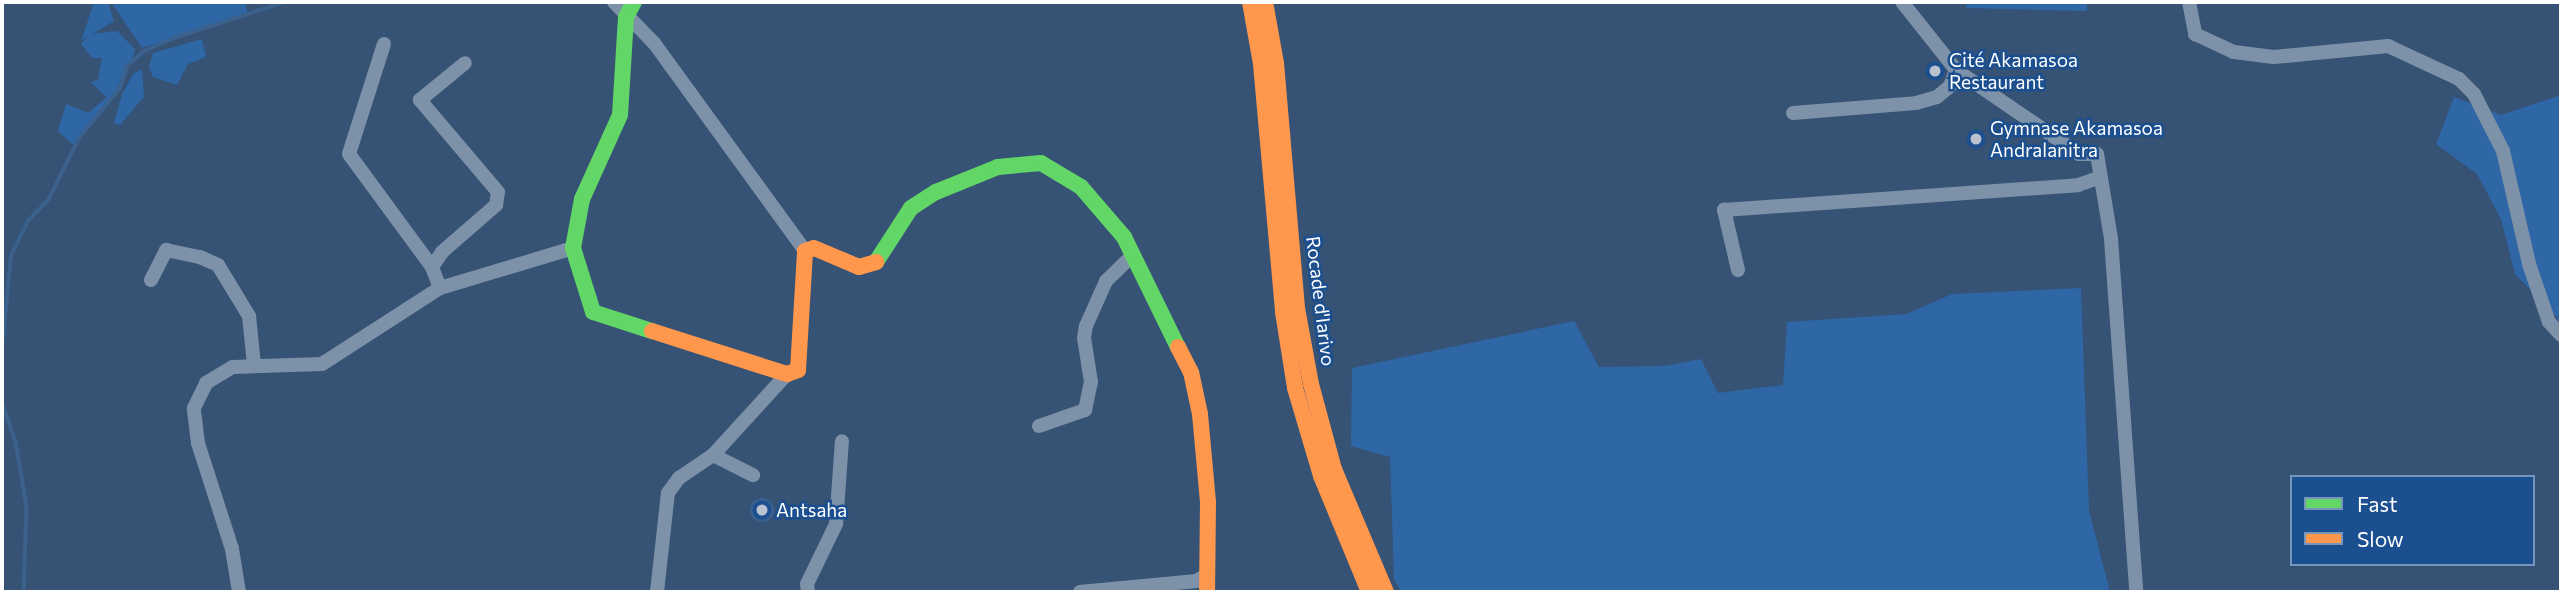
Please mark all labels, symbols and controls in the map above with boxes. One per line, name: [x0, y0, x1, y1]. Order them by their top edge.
place label: Cité Akamasoa Restaurant: [1949, 49, 2078, 93]
marker: Cité Akamasoa Restaurant: [1927, 63, 1943, 79]
place label: Gymnase Akamasoa Andralanitra: [1990, 117, 2163, 161]
marker: Gymnase Akamasoa Andralanitra: [1968, 131, 1984, 147]
street label: Rocade d'Iarivo: [1302, 235, 1340, 367]
legend: [2290, 475, 2535, 566]
text: Fast: [2357, 491, 2398, 516]
place label: Antsaha: [776, 499, 847, 521]
marker: Antsaha: [754, 502, 770, 518]
text: Slow: [2357, 526, 2404, 551]

